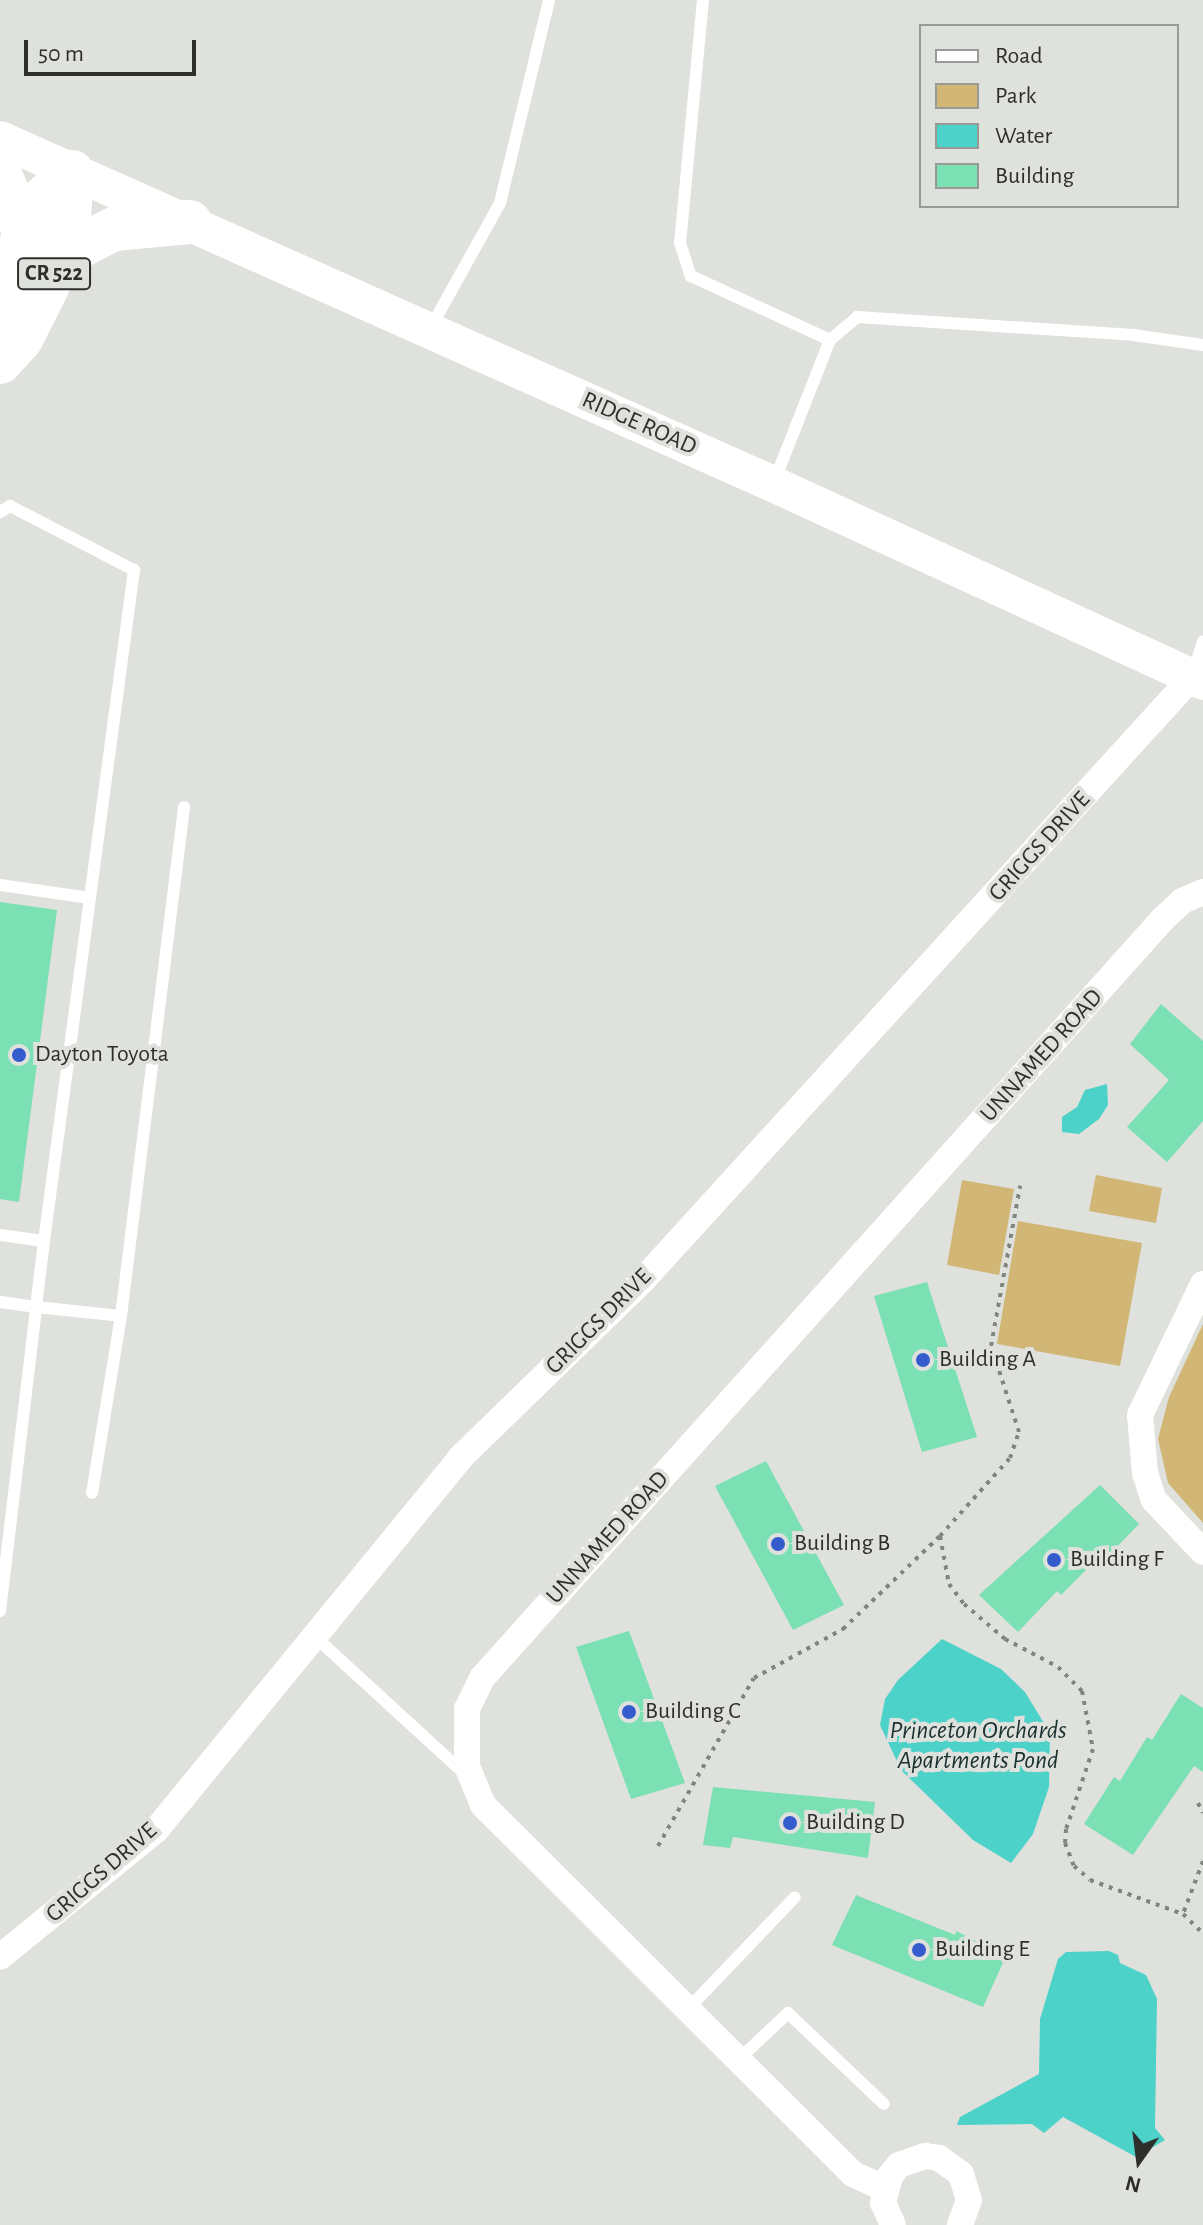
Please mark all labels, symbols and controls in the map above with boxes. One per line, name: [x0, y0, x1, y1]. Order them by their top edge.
scale bar: [28, 24, 200, 74]
legend: [919, 24, 1179, 208]
text: 50 m: [38, 42, 84, 66]
text: Road: [995, 44, 1043, 68]
text: Park: [995, 84, 1036, 108]
text: Water: [995, 124, 1052, 148]
text: Building: [995, 164, 1074, 188]
road number: CR 522: [16, 256, 92, 292]
street label: RIDGE ROAD: [577, 386, 701, 462]
street label: GRIGGS DRIVE: [983, 786, 1097, 908]
street label: UNNAMED ROAD: [975, 984, 1109, 1128]
place label: Dayton Toyota: [35, 1041, 169, 1069]
marker: Dayton Toyota: [10, 1046, 28, 1064]
street label: GRIGGS DRIVE: [540, 1263, 658, 1381]
place label: Building A: [939, 1346, 1036, 1374]
marker: Building A: [914, 1351, 932, 1369]
street label: UNNAMED ROAD: [541, 1466, 675, 1610]
place label: Building B: [794, 1530, 890, 1558]
marker: Building B: [769, 1535, 787, 1553]
place label: Building F: [1070, 1546, 1164, 1574]
marker: Building F: [1045, 1551, 1063, 1569]
place label: Building C: [645, 1698, 741, 1726]
marker: Building C: [620, 1703, 638, 1721]
water label: Princeton Orchards Apartments Pond: [889, 1715, 1067, 1776]
place label: Building D: [806, 1809, 905, 1837]
marker: Building D: [781, 1814, 799, 1832]
street label: GRIGGS DRIVE: [41, 1817, 163, 1929]
place label: Building E: [935, 1936, 1030, 1964]
marker: Building E: [910, 1941, 928, 1959]
north arrow: [1099, 2121, 1179, 2201]
text: N: [1123, 2172, 1143, 2197]

